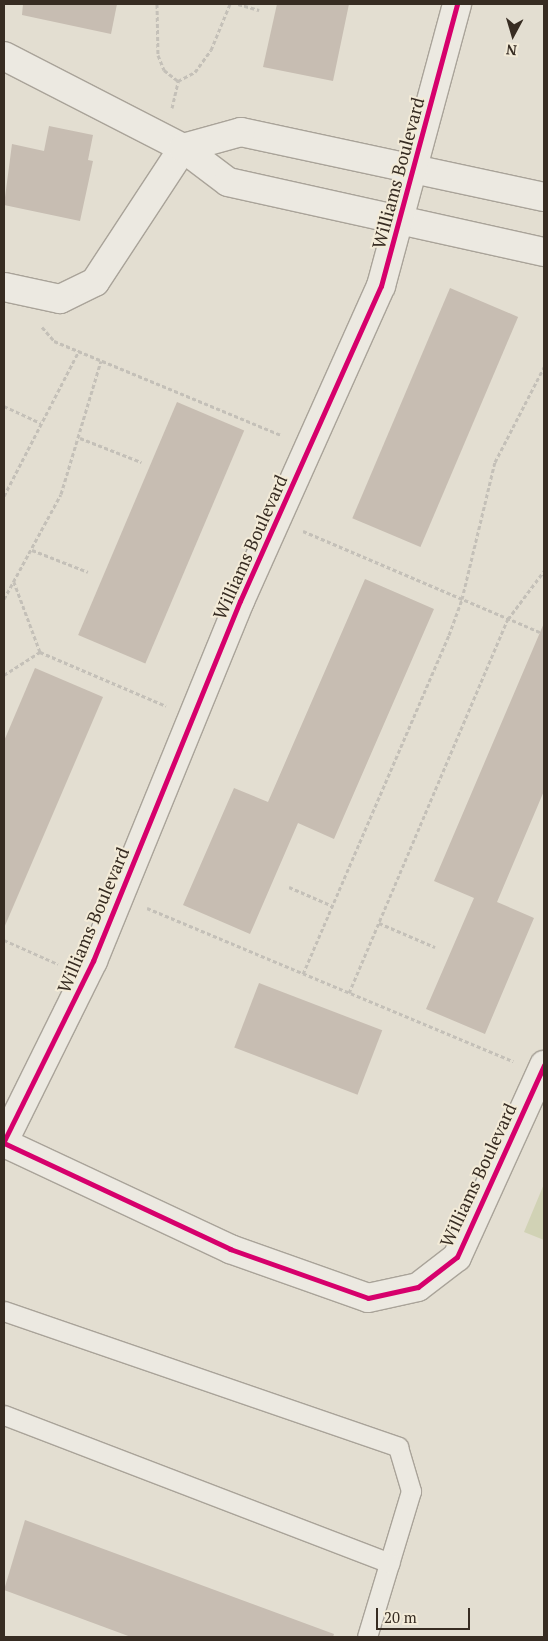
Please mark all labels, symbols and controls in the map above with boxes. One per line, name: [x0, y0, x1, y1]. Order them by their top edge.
north arrow: [488, 10, 538, 60]
text: N: [505, 40, 518, 60]
street label: Williams Boulevard: [367, 95, 429, 251]
street label: Williams Boulevard: [208, 471, 292, 623]
street label: Williams Boulevard: [53, 844, 133, 996]
street label: Williams Boulevard: [435, 1100, 521, 1250]
scale bar: [378, 1598, 472, 1630]
text: 20 m: [384, 1607, 417, 1627]

